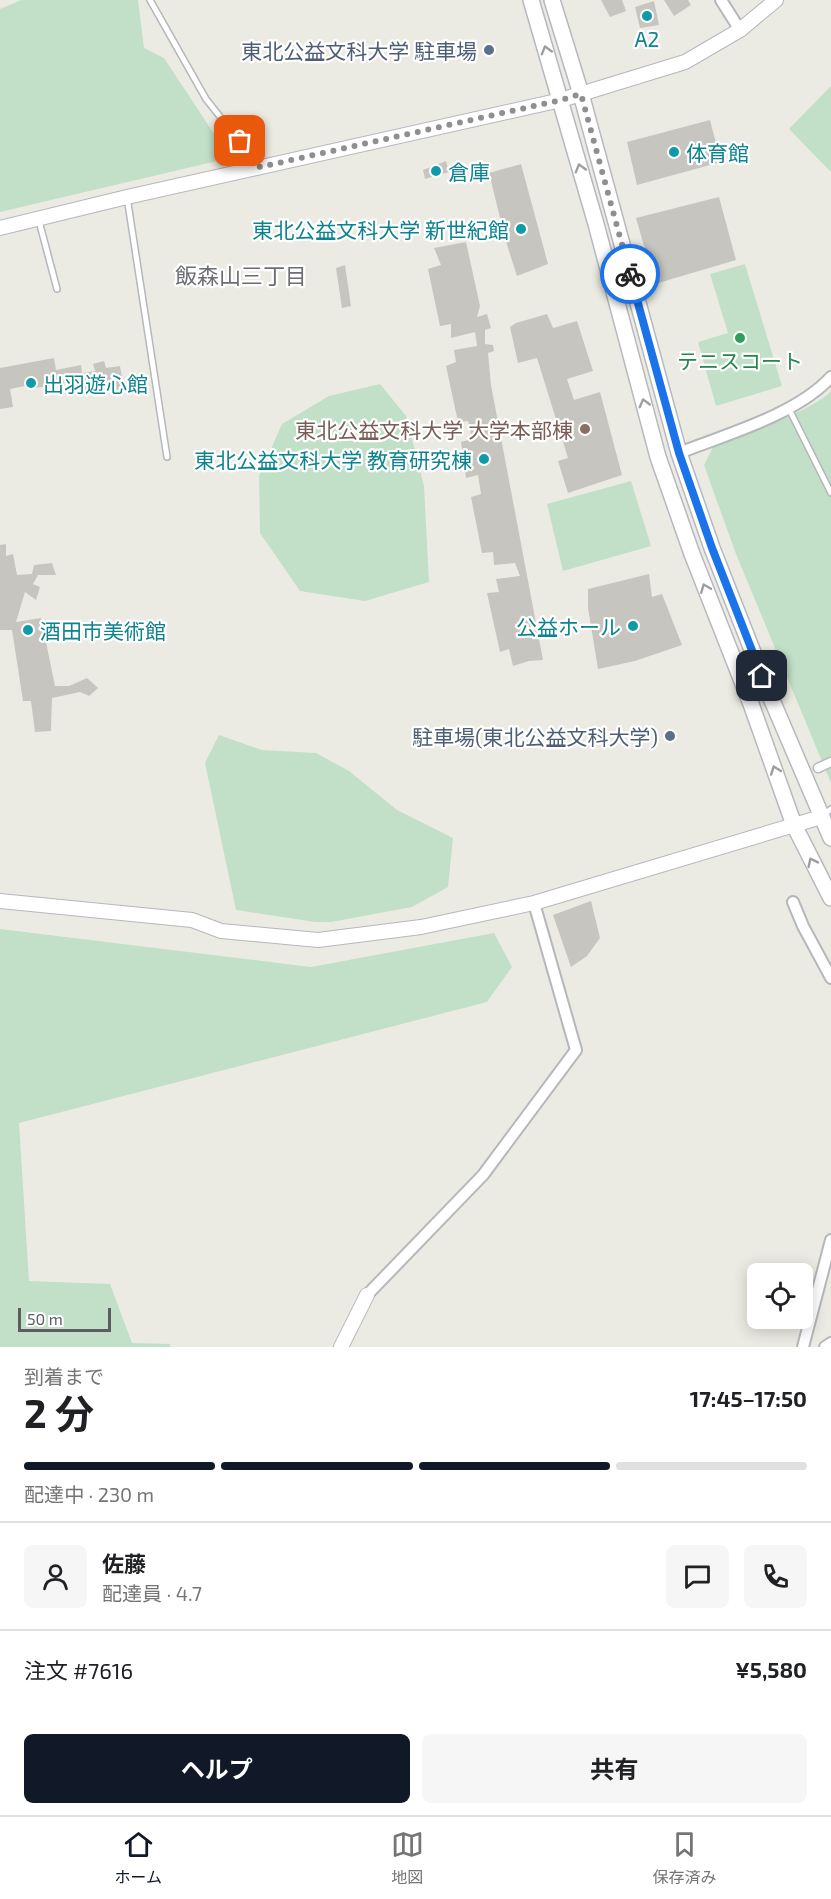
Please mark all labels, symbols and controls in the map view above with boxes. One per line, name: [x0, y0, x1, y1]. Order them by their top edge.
marker: A2: [640, 9, 654, 23]
place label: A2: [635, 26, 659, 51]
place label: 東北公益文科大学 駐車場: [241, 38, 477, 63]
marker: 東北公益文科大学 駐車場: [482, 43, 496, 57]
one-way arrow: [541, 45, 553, 56]
pin: [214, 115, 265, 166]
icon: bag: [223, 124, 256, 157]
place label: 体育館: [686, 140, 749, 165]
marker: 体育館: [667, 145, 681, 159]
place label: 倉庫: [448, 159, 490, 184]
one-way arrow: [575, 163, 587, 174]
marker: 倉庫: [429, 164, 443, 178]
place label: 東北公益文科大学 新世紀館: [252, 217, 509, 242]
marker: 東北公益文科大学 新世紀館: [514, 222, 528, 236]
courier: [600, 244, 660, 304]
icon: bike: [614, 258, 647, 291]
district label: 飯森山三丁目: [175, 262, 307, 288]
marker: テニスコート: [733, 331, 747, 345]
place label: テニスコート: [677, 348, 803, 373]
place label: 出羽遊心館: [43, 371, 148, 396]
marker: 出羽遊心館: [24, 376, 38, 390]
one-way arrow: [638, 398, 651, 408]
place label: 東北公益文科大学 大学本部棟: [295, 417, 573, 442]
marker: 東北公益文科大学 大学本部棟: [578, 422, 592, 436]
place label: 東北公益文科大学 教育研究棟: [194, 447, 472, 472]
marker: 東北公益文科大学 教育研究棟: [477, 452, 491, 466]
one-way arrow: [700, 583, 712, 594]
place label: 公益ホール: [516, 614, 621, 639]
place label: 酒田市美術館: [40, 618, 166, 643]
marker: 公益ホール: [626, 619, 640, 633]
marker: 酒田市美術館: [21, 623, 35, 637]
pin: [736, 650, 787, 701]
icon: home: [745, 659, 778, 692]
place label: 駐車場(東北公益文科大学): [412, 724, 658, 749]
marker: 駐車場(東北公益文科大学): [663, 729, 677, 743]
one-way arrow: [769, 765, 782, 776]
one-way arrow: [808, 858, 820, 869]
map controls: [747, 1263, 813, 1329]
button: locate: [747, 1263, 813, 1329]
scale bar: [18, 1305, 111, 1332]
text: 50 m: [27, 1309, 63, 1328]
text: 到着まで: [24, 1364, 104, 1388]
text: 17:45–17:50: [690, 1385, 807, 1411]
text: 2 分: [24, 1389, 94, 1436]
text: 配達中 · 230 m: [24, 1482, 154, 1506]
button: person: [24, 1545, 87, 1608]
button: chat: [666, 1545, 729, 1608]
button: phone: [744, 1545, 807, 1608]
text: 佐藤: [102, 1550, 146, 1576]
text: 配達員 · 4.7: [102, 1581, 202, 1605]
text: ¥5,580: [735, 1656, 807, 1682]
text: 注文 #7616: [24, 1657, 133, 1683]
button: ヘルプ: [24, 1734, 410, 1803]
button: 共有: [422, 1734, 807, 1803]
tab: ホーム: [114, 1828, 162, 1888]
tab: 地図: [391, 1828, 424, 1888]
tab: 保存済み: [653, 1828, 717, 1888]

